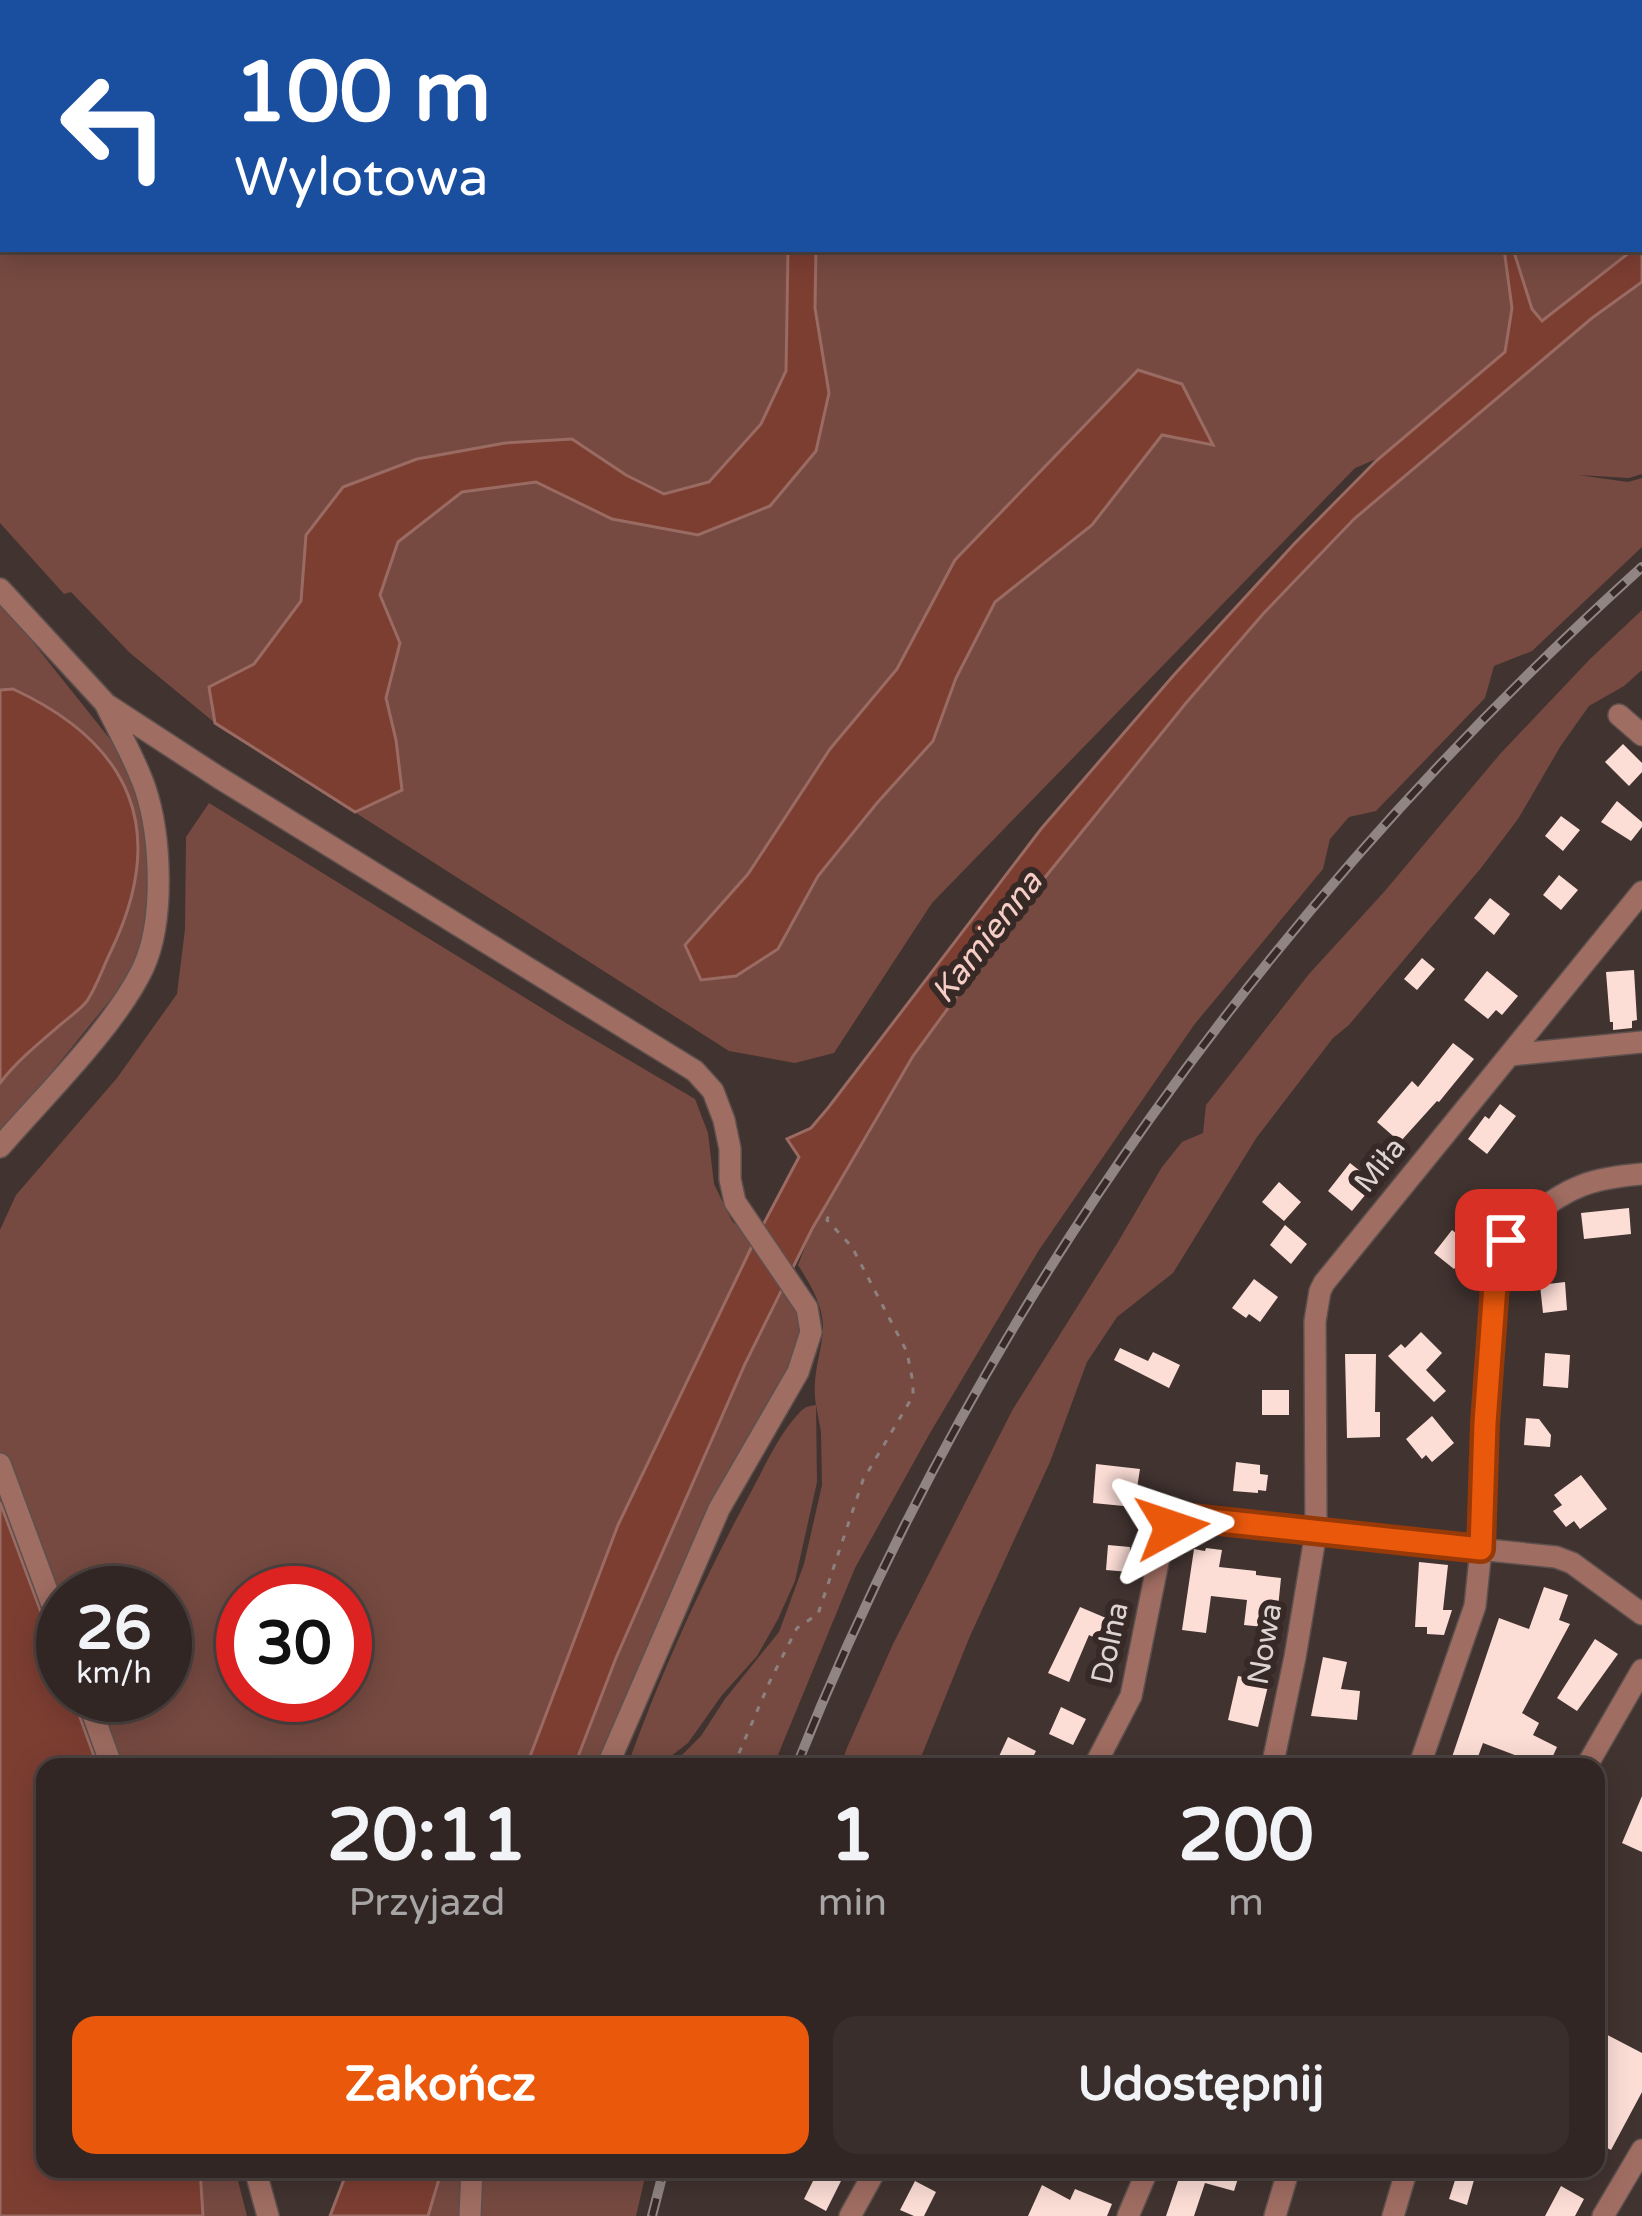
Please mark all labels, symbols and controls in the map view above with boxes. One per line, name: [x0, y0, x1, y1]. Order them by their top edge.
text: 100 m: [234, 43, 491, 144]
icon: left: [36, 48, 192, 204]
text: Wylotowa: [234, 145, 489, 210]
water label: Kamienna: [923, 862, 1051, 1011]
street label: Miła: [1346, 1130, 1414, 1200]
pin: [1455, 1189, 1557, 1291]
icon: arrive: [1473, 1207, 1539, 1273]
position arrow: [1109, 1464, 1235, 1590]
speed limit sign: 30: [216, 1566, 372, 1722]
text: 26: [76, 1593, 152, 1665]
street label: Dolna: [1083, 1599, 1137, 1687]
street label: Nowa: [1240, 1600, 1290, 1688]
text: km/h: [76, 1655, 152, 1692]
text: 20:11: [327, 1793, 527, 1880]
text: 1: [830, 1793, 875, 1880]
text: 200: [1178, 1793, 1314, 1880]
text: Przyjazd: [348, 1879, 505, 1926]
text: min: [818, 1879, 887, 1926]
text: m: [1228, 1879, 1264, 1926]
button: Zakończ: [72, 2016, 809, 2154]
button: Udostępnij: [833, 2016, 1569, 2154]

